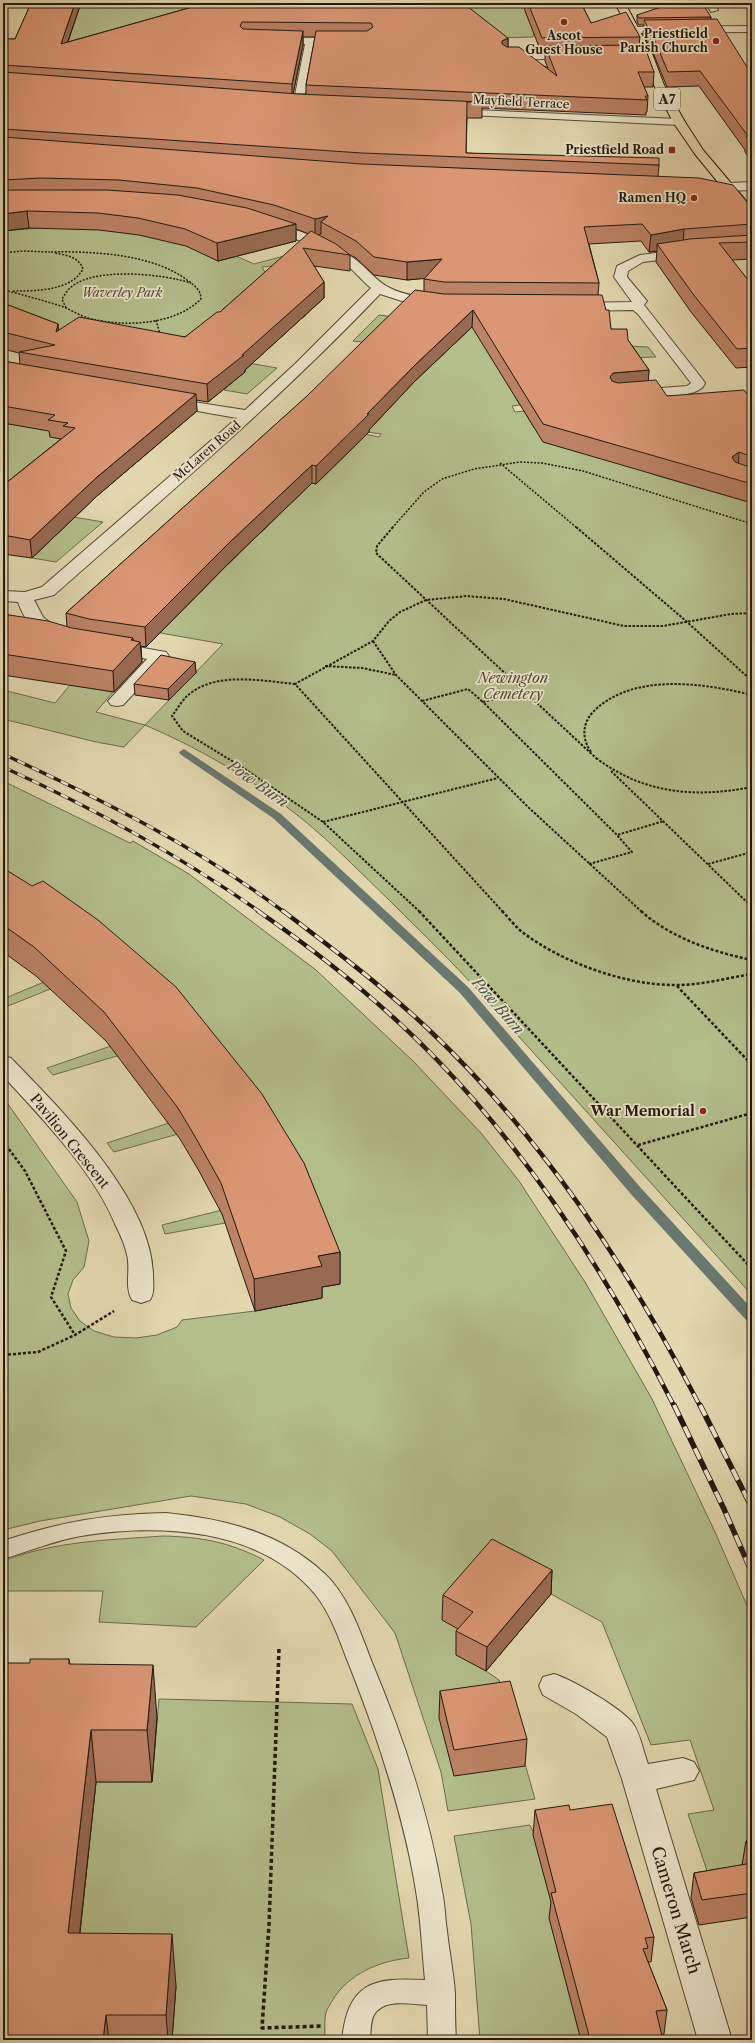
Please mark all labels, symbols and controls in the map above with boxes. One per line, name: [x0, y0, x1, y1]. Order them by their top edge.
marker: Ascot Guest House: [559, 17, 569, 27]
place label: Priestfield Parish Church: [620, 26, 709, 55]
place label: Ascot Guest House: [525, 28, 603, 57]
marker: Priestfield Parish Church: [711, 36, 721, 46]
road number: A7: [654, 88, 680, 110]
street label: Mayfield Terrace: [472, 91, 570, 112]
place label: Priestfield Road: [565, 142, 664, 157]
marker: Priestfield Road: [667, 145, 677, 155]
place label: Ramen HQ: [618, 190, 687, 205]
marker: Ramen HQ: [689, 193, 699, 203]
park label: Waverley Park: [82, 285, 163, 300]
street label: McLaren Road: [170, 417, 244, 484]
park label: Newington Cemetery: [477, 669, 548, 703]
water label: Pow Burn: [223, 755, 292, 811]
water label: Pow Burn: [468, 972, 528, 1038]
street label: Pavilion Crescent: [26, 1090, 114, 1192]
place label: War Memorial: [590, 1102, 695, 1120]
marker: War Memorial: [698, 1106, 708, 1116]
street label: Cameron March: [647, 1844, 705, 1977]

